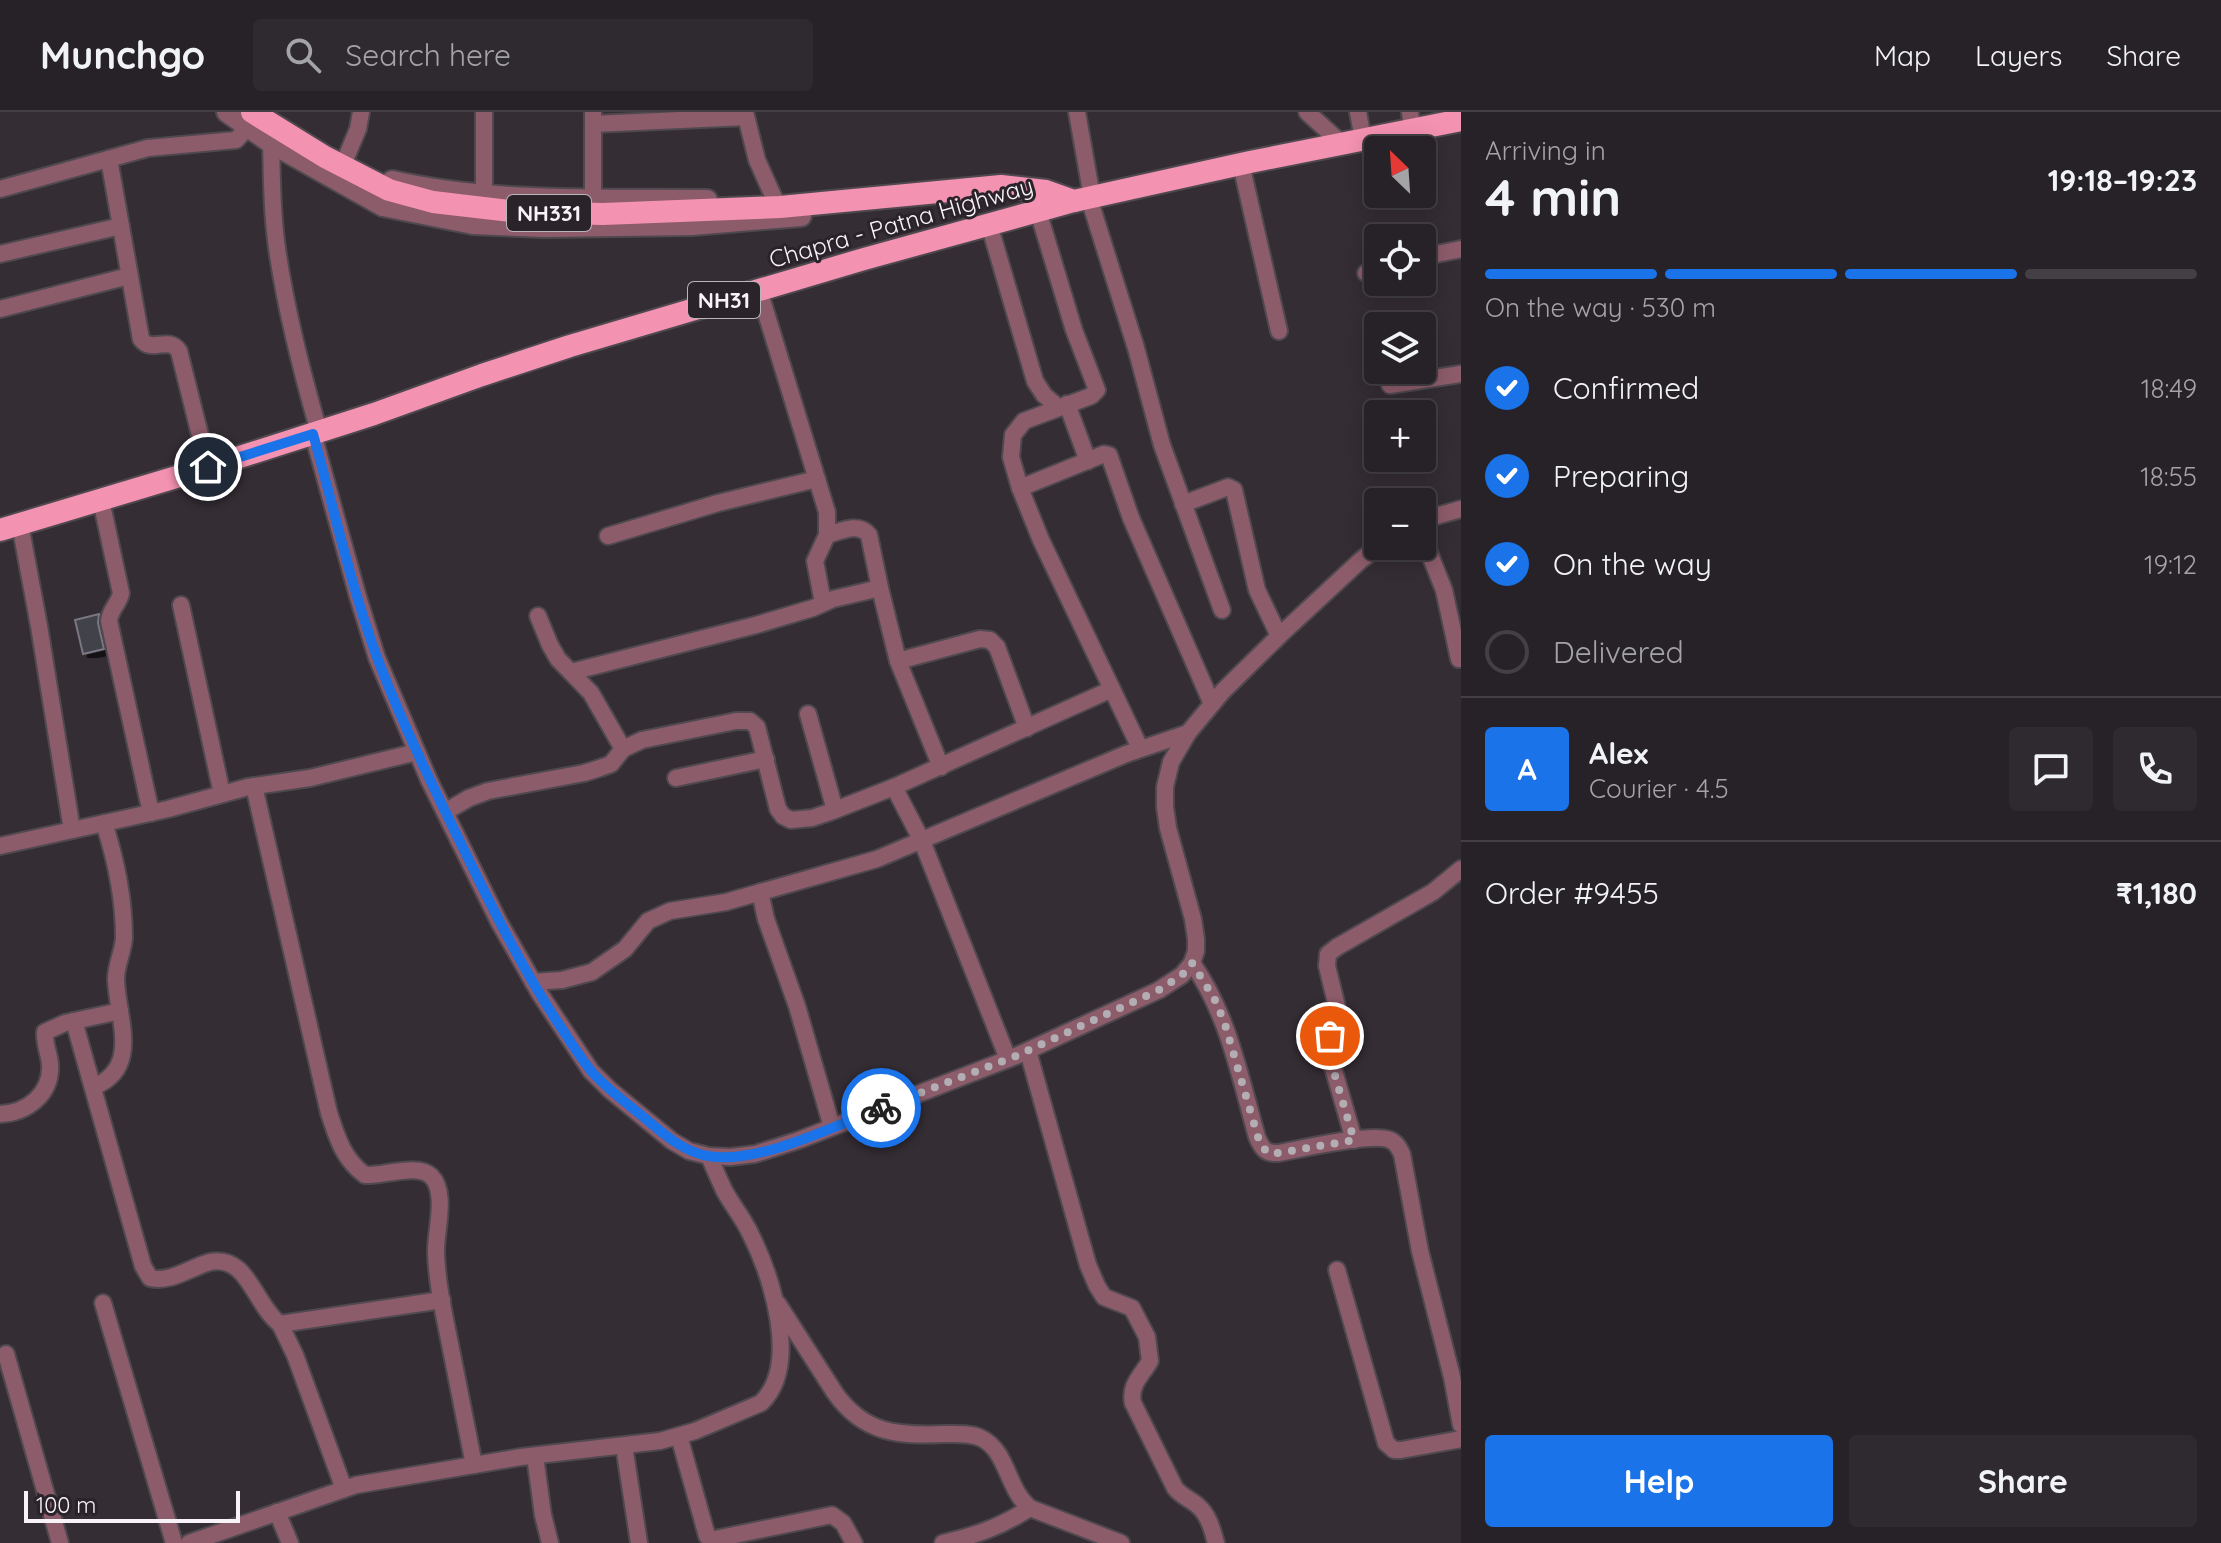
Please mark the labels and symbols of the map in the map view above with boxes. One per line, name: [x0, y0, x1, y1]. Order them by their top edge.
north arrow: [1364, 136, 1436, 208]
street label: Chapra - Patna Highway: [765, 170, 1037, 274]
road number: NH331: [507, 195, 591, 231]
road number: NH31: [688, 282, 760, 318]
pin: [174, 433, 242, 501]
pin: [1296, 1002, 1364, 1070]
courier: [841, 1068, 921, 1148]
scale bar: [24, 1487, 240, 1523]

